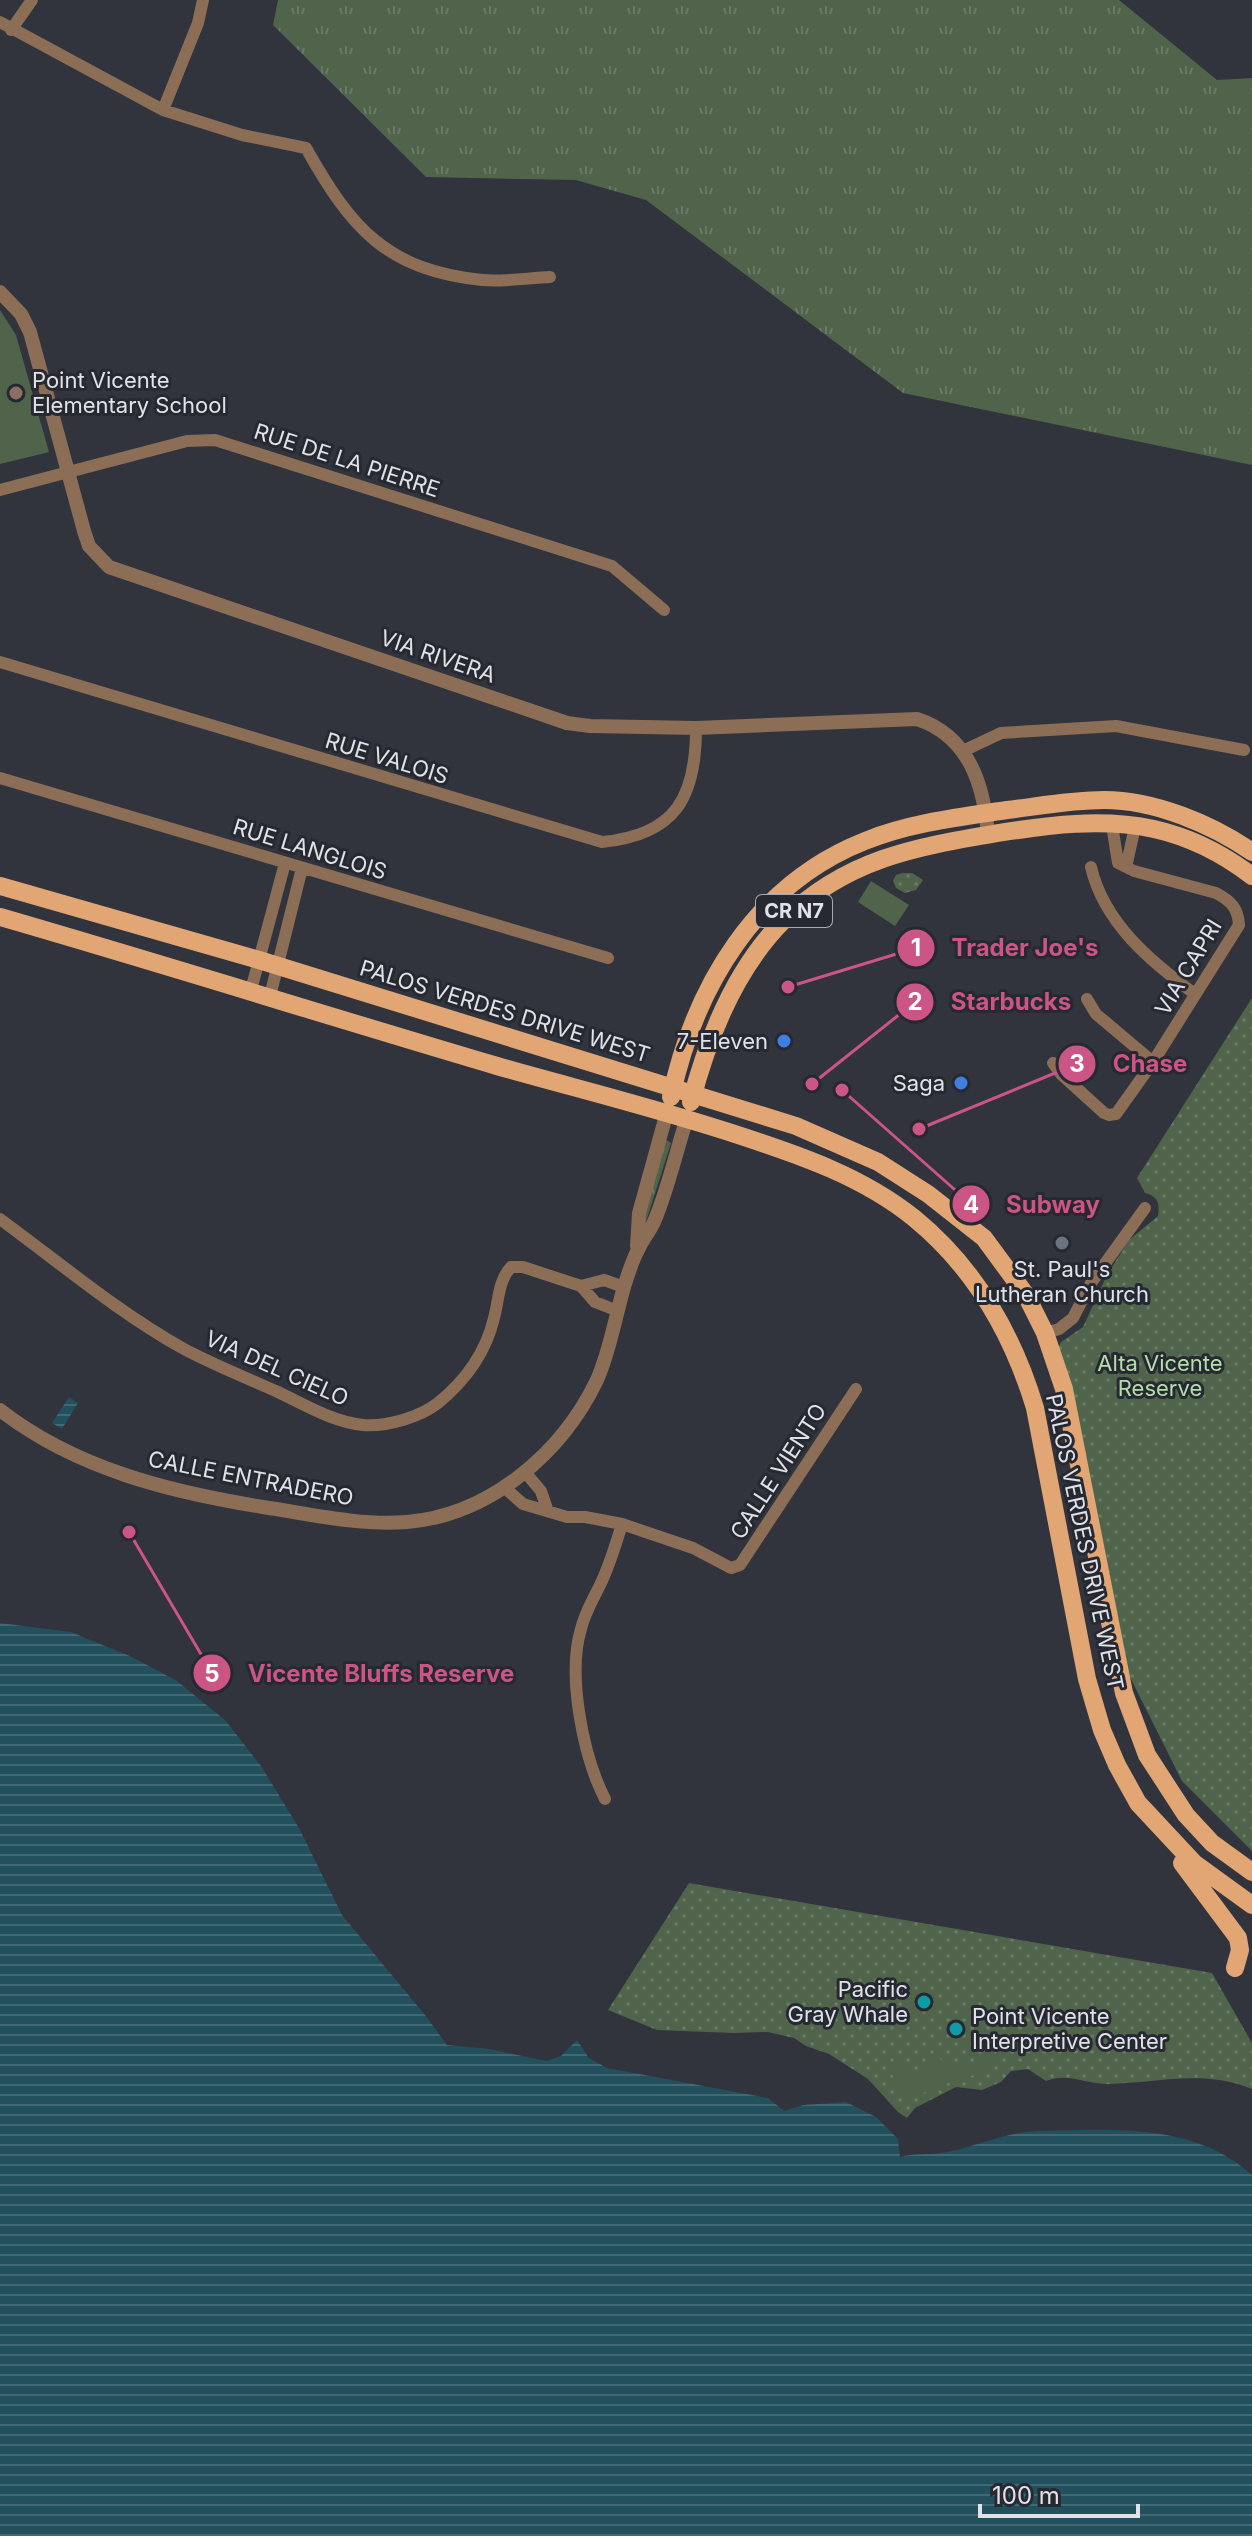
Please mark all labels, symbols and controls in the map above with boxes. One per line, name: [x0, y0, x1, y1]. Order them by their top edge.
place label: Point Vicente Elementary School: [32, 367, 227, 418]
marker: Point Vicente Elementary School: [7, 384, 25, 402]
street label: RUE DE LA PIERRE: [251, 418, 443, 502]
street label: VIA RIVERA: [377, 624, 499, 688]
street label: RUE VALOIS: [322, 727, 452, 789]
street label: RUE LANGLOIS: [230, 813, 390, 885]
road number: CR N7: [756, 895, 832, 927]
street label: VIA CAPRI: [1149, 914, 1227, 1020]
callout: Trader Joe's: [896, 924, 1115, 972]
text: 1: [911, 933, 921, 962]
text: Trader Joe's: [952, 933, 1098, 962]
street label: PALOS VERDES DRIVE WEST: [357, 954, 653, 1068]
callout: Starbucks: [895, 978, 1087, 1026]
text: 2: [907, 987, 923, 1016]
text: Starbucks: [951, 987, 1071, 1016]
place label: 7-Eleven: [677, 1028, 768, 1054]
marker: 7-Eleven: [775, 1032, 793, 1050]
callout: Chase: [1057, 1040, 1203, 1088]
text: 3: [1069, 1049, 1085, 1078]
text: Chase: [1113, 1049, 1187, 1078]
place label: Saga: [893, 1070, 945, 1096]
marker: Saga: [952, 1074, 970, 1092]
callout: Subway: [951, 1180, 1116, 1228]
text: 4: [963, 1190, 979, 1219]
text: Subway: [1006, 1190, 1100, 1219]
marker: St. Paul's Lutheran Church: [1053, 1234, 1071, 1252]
place label: St. Paul's Lutheran Church: [975, 1256, 1149, 1307]
street label: VIA DEL CIELO: [201, 1325, 353, 1411]
park label: Alta Vicente Reserve: [1097, 1350, 1223, 1401]
street label: PALOS VERDES DRIVE WEST: [1041, 1391, 1129, 1693]
street label: CALLE VIENTO: [725, 1398, 831, 1544]
street label: CALLE ENTRADERO: [146, 1445, 356, 1511]
callout: Vicente Bluffs Reserve: [192, 1649, 530, 1697]
text: 5: [204, 1659, 220, 1688]
text: Vicente Bluffs Reserve: [248, 1659, 514, 1688]
place label: Pacific Gray Whale: [788, 1976, 908, 2027]
marker: Pacific Gray Whale: [915, 1993, 933, 2011]
place label: Point Vicente Interpretive Center: [972, 2003, 1167, 2054]
marker: Point Vicente Interpretive Center: [947, 2020, 965, 2038]
scale bar: [980, 2468, 1138, 2518]
text: 100 m: [992, 2481, 1060, 2510]

